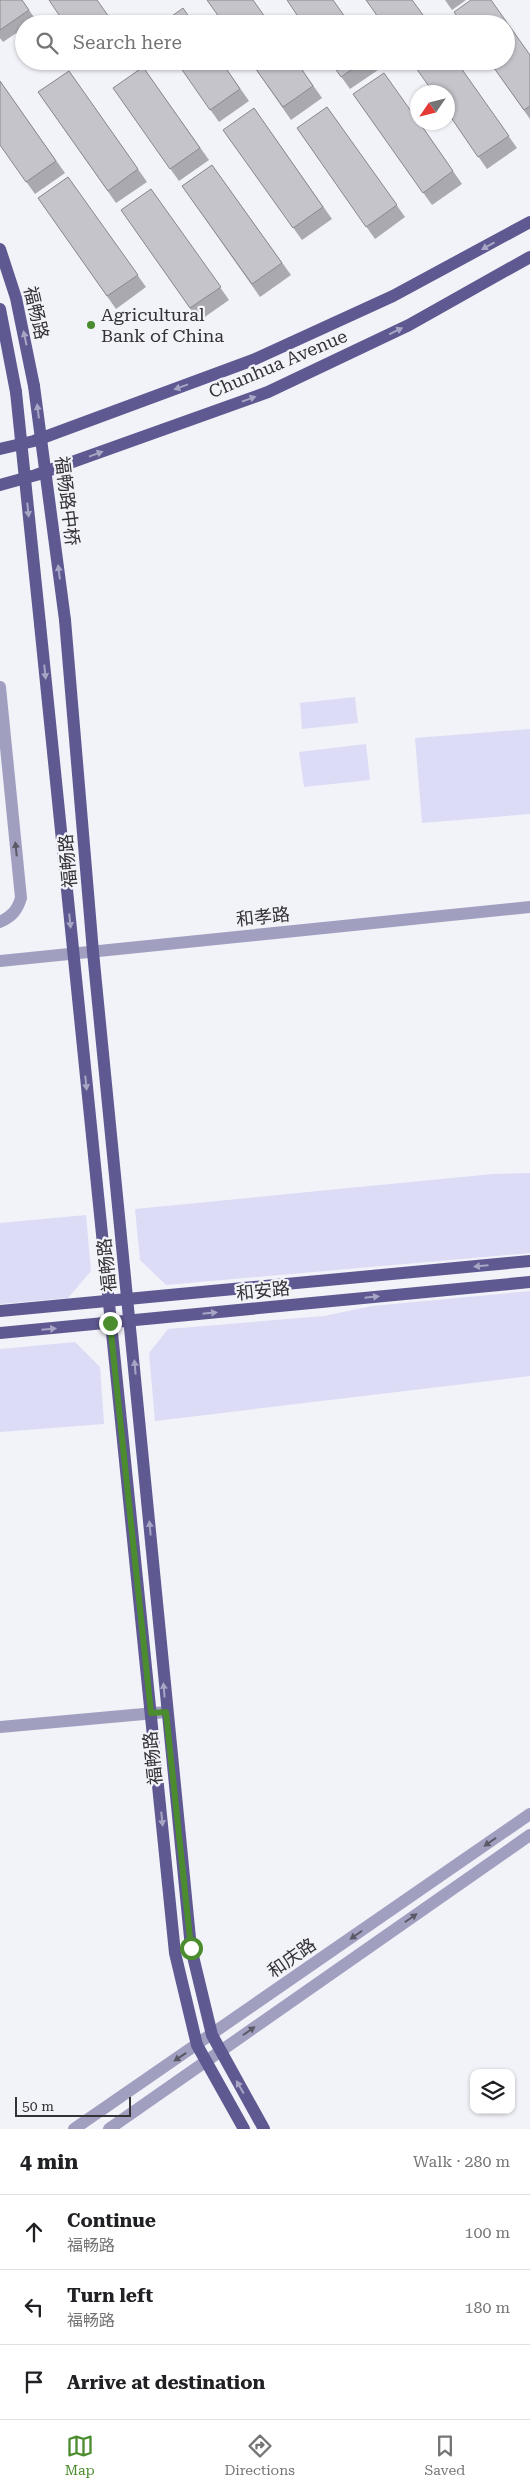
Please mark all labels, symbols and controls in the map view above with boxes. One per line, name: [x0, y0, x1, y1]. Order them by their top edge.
search box: [15, 15, 515, 70]
icon: search: [33, 29, 61, 57]
text: Search here: [73, 31, 182, 54]
north arrow: [410, 85, 455, 130]
one-way arrow: [480, 242, 495, 250]
street label: 福畅路: [20, 284, 53, 342]
place label: Agricultural Bank of China: [101, 304, 224, 346]
marker: Agricultural Bank of China: [85, 319, 97, 331]
street label: Chunhua Avenue: [205, 325, 350, 402]
one-way arrow: [389, 326, 404, 335]
one-way arrow: [20, 330, 28, 346]
one-way arrow: [173, 383, 188, 391]
one-way arrow: [242, 395, 257, 403]
one-way arrow: [33, 403, 41, 419]
one-way arrow: [89, 450, 104, 458]
street label: 福畅路中桥: [52, 455, 83, 547]
one-way arrow: [24, 503, 32, 519]
one-way arrow: [55, 564, 63, 580]
one-way arrow: [41, 665, 49, 681]
street label: 福畅路: [55, 833, 80, 889]
one-way arrow: [12, 841, 20, 857]
street label: 和孝路: [235, 903, 291, 930]
one-way arrow: [66, 913, 74, 929]
one-way arrow: [82, 1075, 90, 1091]
street label: 福畅路: [93, 1237, 120, 1293]
one-way arrow: [473, 1262, 489, 1270]
street label: 和安路: [235, 1277, 291, 1304]
one-way arrow: [364, 1293, 380, 1301]
one-way arrow: [203, 1309, 219, 1317]
route end: [99, 1312, 122, 1335]
one-way arrow: [41, 1324, 57, 1332]
one-way arrow: [131, 1358, 139, 1374]
one-way arrow: [146, 1520, 154, 1536]
one-way arrow: [160, 1682, 168, 1698]
street label: 福畅路: [139, 1730, 166, 1786]
one-way arrow: [158, 1811, 166, 1827]
one-way arrow: [483, 1837, 497, 1847]
one-way arrow: [405, 1913, 418, 1923]
one-way arrow: [350, 1930, 363, 1940]
street label: 和庆路: [264, 1934, 320, 1982]
route start: [180, 1937, 203, 1960]
one-way arrow: [243, 2026, 256, 2036]
one-way arrow: [173, 2052, 186, 2062]
map controls: [470, 2069, 515, 2114]
button: layers: [470, 2069, 515, 2114]
one-way arrow: [236, 2079, 244, 2094]
scale bar: [15, 2094, 131, 2117]
text: 50 m: [22, 2098, 54, 2114]
text: 4 min: [20, 2150, 78, 2174]
text: Walk · 280 m: [413, 2152, 510, 2171]
text: Continue: [67, 2209, 156, 2232]
icon: ahead: [20, 2218, 48, 2246]
text: 100 m: [464, 2223, 510, 2242]
text: 福畅路: [67, 2236, 115, 2255]
text: Turn left: [67, 2284, 153, 2307]
icon: left: [20, 2293, 48, 2321]
text: 180 m: [464, 2298, 510, 2317]
text: 福畅路: [67, 2311, 115, 2330]
icon: arrive: [20, 2368, 48, 2396]
text: Arrive at destination: [67, 2371, 265, 2394]
tab: Map: [65, 2432, 95, 2478]
tab: Directions: [224, 2432, 295, 2478]
tab: Saved: [425, 2432, 465, 2478]

